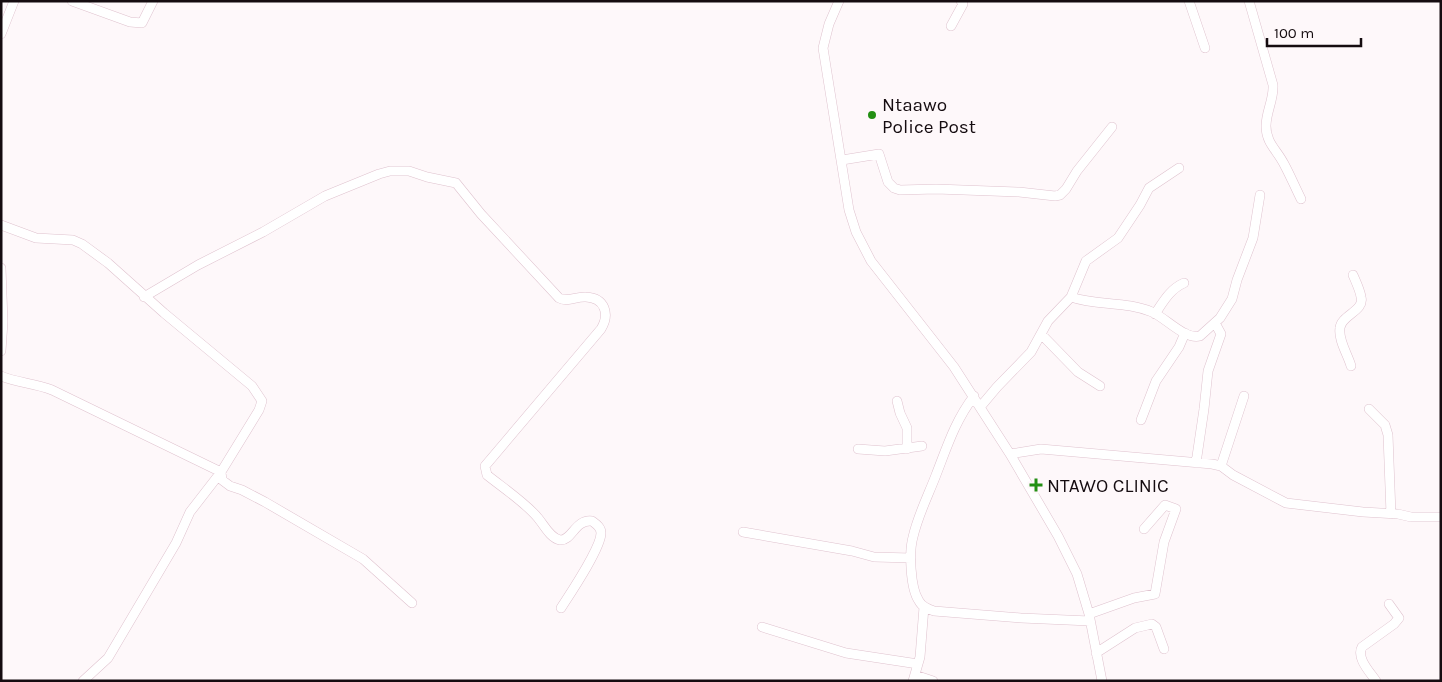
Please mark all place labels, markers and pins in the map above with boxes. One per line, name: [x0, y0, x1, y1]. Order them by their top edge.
place label: Ntaawo Police Post: [882, 94, 976, 138]
marker: Ntaawo Police Post: [866, 109, 878, 121]
place label: NTAWO CLINIC: [1047, 475, 1169, 497]
marker: NTAWO CLINIC: [1029, 478, 1043, 492]

